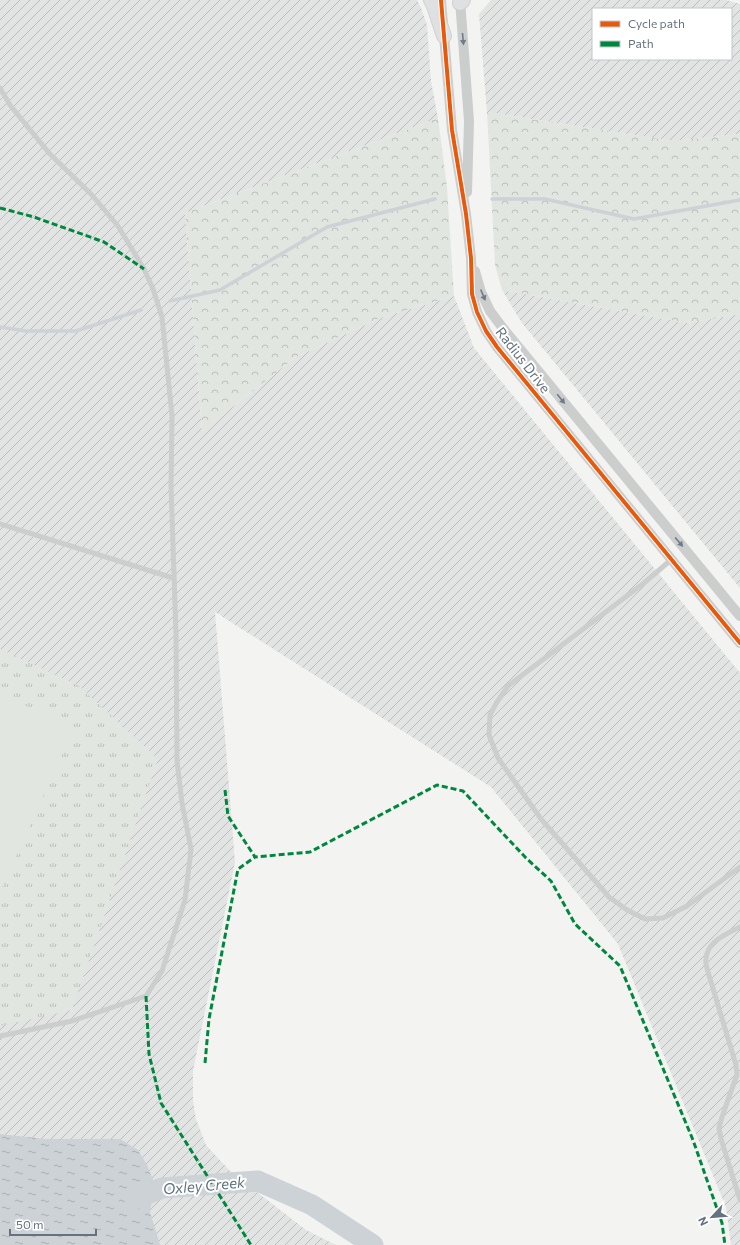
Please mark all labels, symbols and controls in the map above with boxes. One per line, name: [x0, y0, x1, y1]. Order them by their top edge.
legend: [592, 8, 732, 60]
text: Cycle path: [628, 16, 685, 30]
one-way arrow: [459, 33, 466, 45]
text: Path: [628, 36, 654, 50]
one-way arrow: [480, 290, 486, 301]
street label: Radius Drive: [492, 323, 554, 396]
one-way arrow: [556, 393, 565, 404]
one-way arrow: [674, 537, 683, 548]
water label: Oxley Creek: [162, 1172, 247, 1198]
north arrow: [692, 1197, 732, 1237]
scale bar: [10, 1211, 96, 1237]
text: N: [695, 1215, 710, 1228]
text: 50 m: [16, 1217, 44, 1231]

